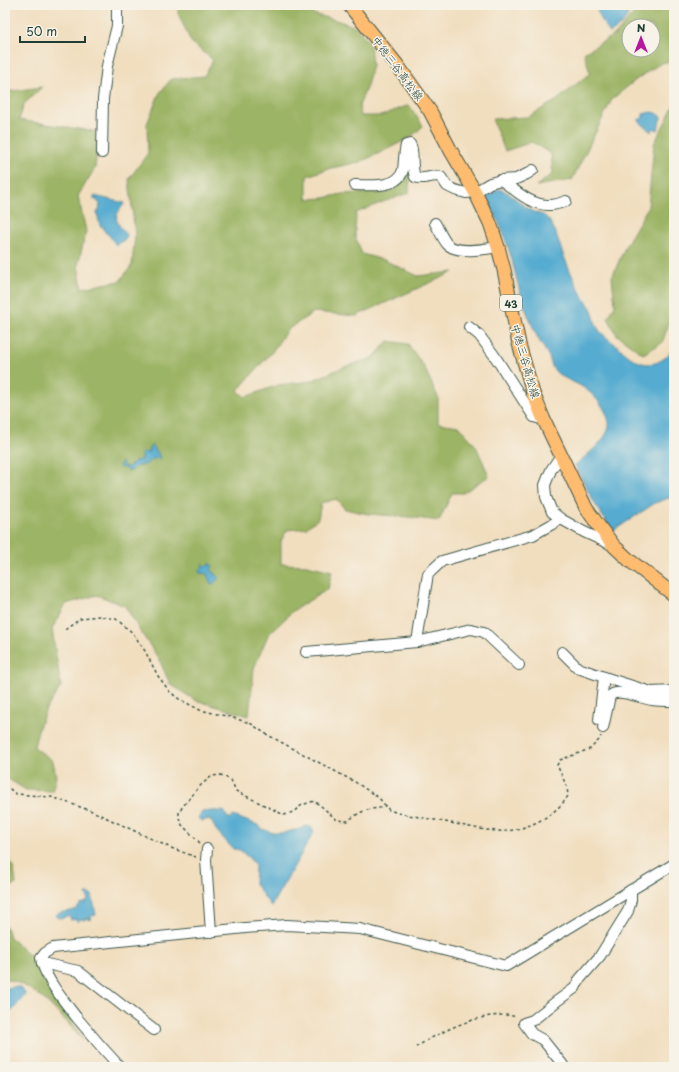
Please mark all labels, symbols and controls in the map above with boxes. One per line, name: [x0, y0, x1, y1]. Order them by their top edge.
scale bar: [20, 18, 85, 44]
north arrow: [621, 18, 661, 58]
text: N: [637, 19, 646, 36]
text: 50 m: [26, 22, 57, 40]
street label: 中徳三谷高松線: [368, 32, 428, 104]
road number: 43: [500, 295, 522, 311]
street label: 中徳三谷高松線: [507, 322, 545, 400]

